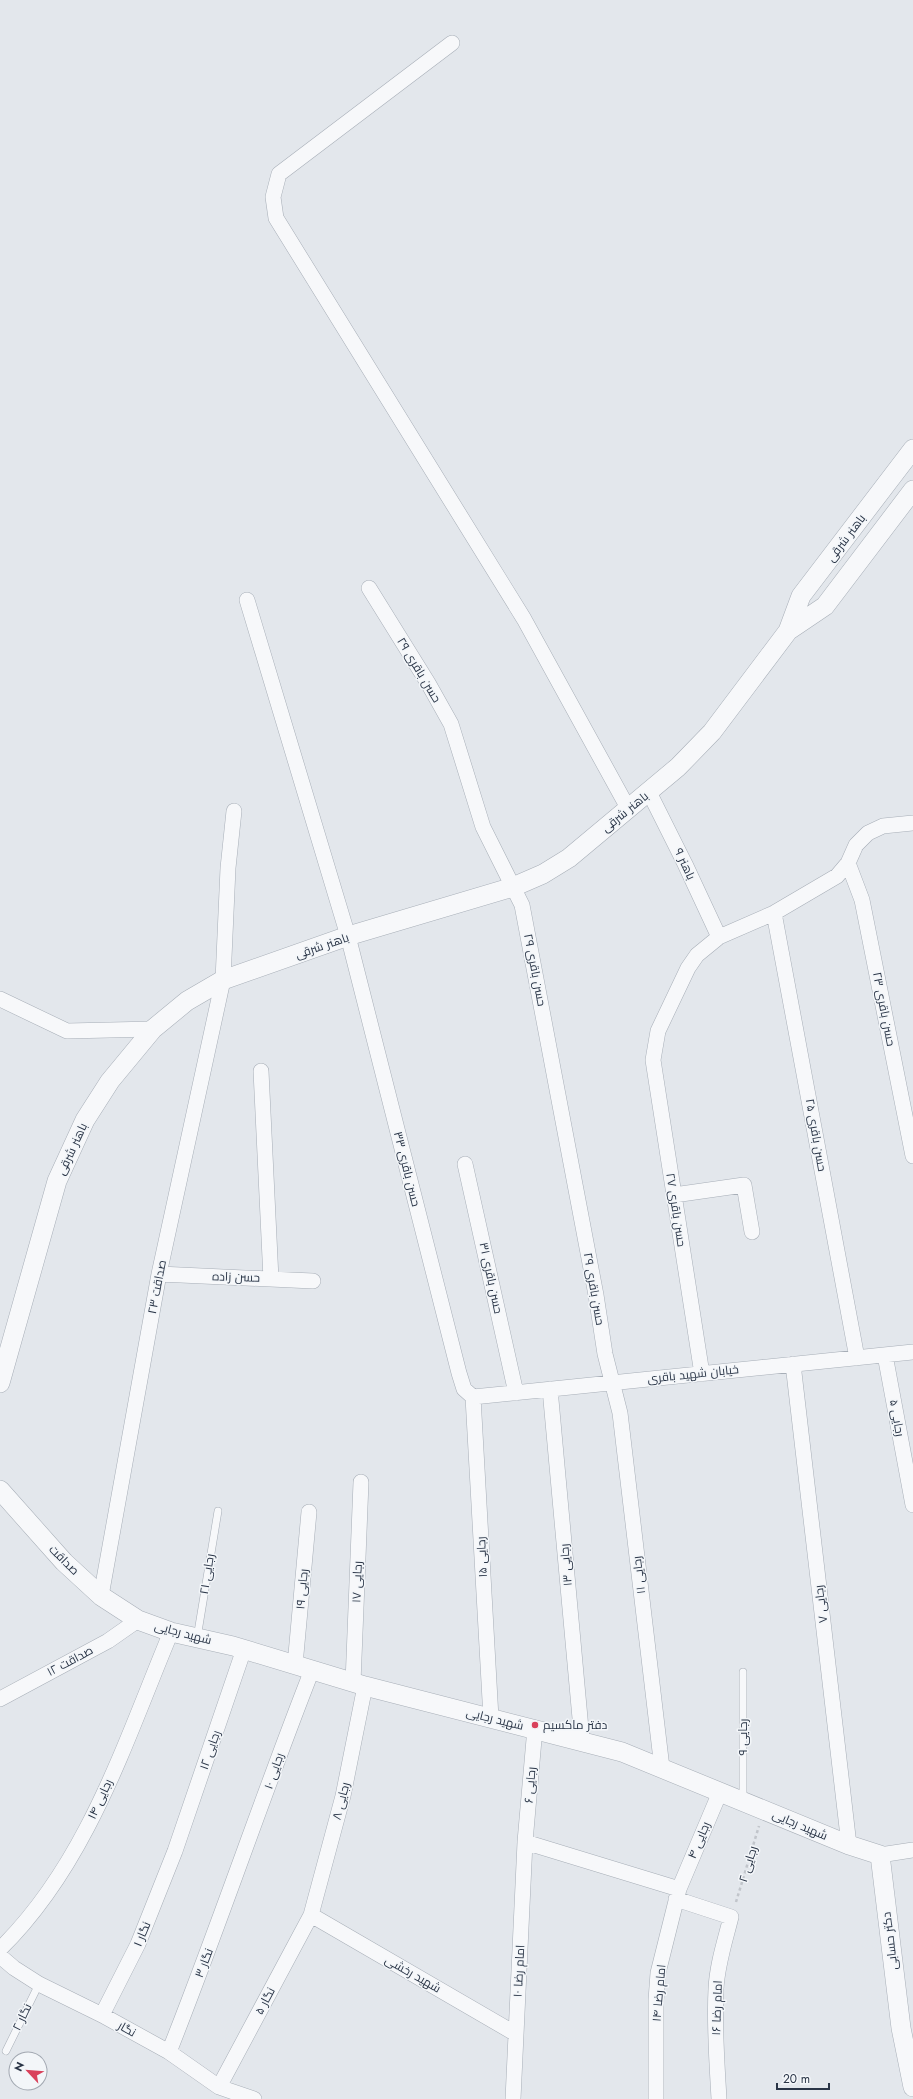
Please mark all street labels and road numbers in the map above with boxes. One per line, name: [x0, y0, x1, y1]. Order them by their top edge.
street label: باهنر شرقی: [822, 510, 870, 566]
street label: حسن باقری ۲۹: [392, 634, 446, 706]
street label: باهنر شرقی: [598, 787, 652, 837]
street label: باهنر ۹: [670, 845, 700, 883]
street label: باهنر شرقی: [293, 928, 351, 964]
street label: حسن باقری ۲۹: [519, 932, 551, 1008]
street label: حسن باقری ۲۳: [868, 970, 900, 1048]
street label: حسن باقری ۲۵: [801, 1097, 831, 1173]
street label: باهنر شرقی: [52, 1120, 92, 1178]
street label: حسن باقری ۳۳: [389, 1129, 425, 1209]
street label: حسن باقری ۲۷: [661, 1172, 691, 1248]
street label: حسن باقری ۳۱: [475, 1241, 507, 1315]
street label: حسن باقری ۲۹: [579, 1251, 609, 1327]
street label: صداقت ۲۳: [143, 1258, 171, 1316]
street label: حسن زاده: [212, 1267, 260, 1287]
street label: خیابان شهید باقری: [646, 1360, 740, 1388]
street label: رجایی ۵: [885, 1398, 909, 1438]
street label: رجایی ۱۵: [472, 1536, 492, 1578]
street label: صداقت: [45, 1541, 83, 1579]
street label: رجایی ۱۳: [555, 1543, 577, 1587]
street label: رجایی ۲۱: [195, 1552, 219, 1596]
street label: رجایی ۱۱: [628, 1555, 650, 1595]
street label: رجایی ۱۷: [347, 1561, 367, 1603]
street label: رجایی ۱۹: [291, 1568, 313, 1610]
street label: رجایی ۷: [810, 1584, 832, 1624]
street label: شهید رجایی: [152, 1617, 214, 1649]
street label: صداقت ۱۲: [44, 1641, 96, 1681]
street label: شهید رجایی: [464, 1703, 526, 1735]
street label: رجایی ۹: [734, 1718, 752, 1756]
street label: رجایی ۱۲: [195, 1728, 225, 1772]
street label: رجایی ۱۰: [259, 1750, 289, 1792]
street label: رجایی ۶: [519, 1766, 541, 1804]
street label: رجایی ۱۴: [83, 1776, 117, 1822]
street label: رجایی ۸: [328, 1780, 354, 1822]
street label: شهید رجایی: [770, 1805, 831, 1845]
street label: رجایی ۴: [683, 1819, 715, 1861]
street label: رجایی ۲: [734, 1844, 762, 1884]
street label: دکتر حسابی: [877, 1911, 902, 1971]
street label: نگار ۱: [129, 1919, 155, 1949]
street label: امام رضا ۱۰: [509, 1944, 529, 1998]
street label: نگار ۳: [190, 1946, 218, 1980]
street label: شهید رخشی: [382, 1951, 444, 1997]
street label: امام رضا ۱۴: [648, 1964, 670, 2022]
street label: امام رضا ۱۶: [707, 1980, 727, 2036]
street label: نگار ۵: [250, 1984, 280, 2018]
street label: نگار ۲: [8, 2000, 36, 2034]
street label: نگار: [114, 2016, 139, 2041]

